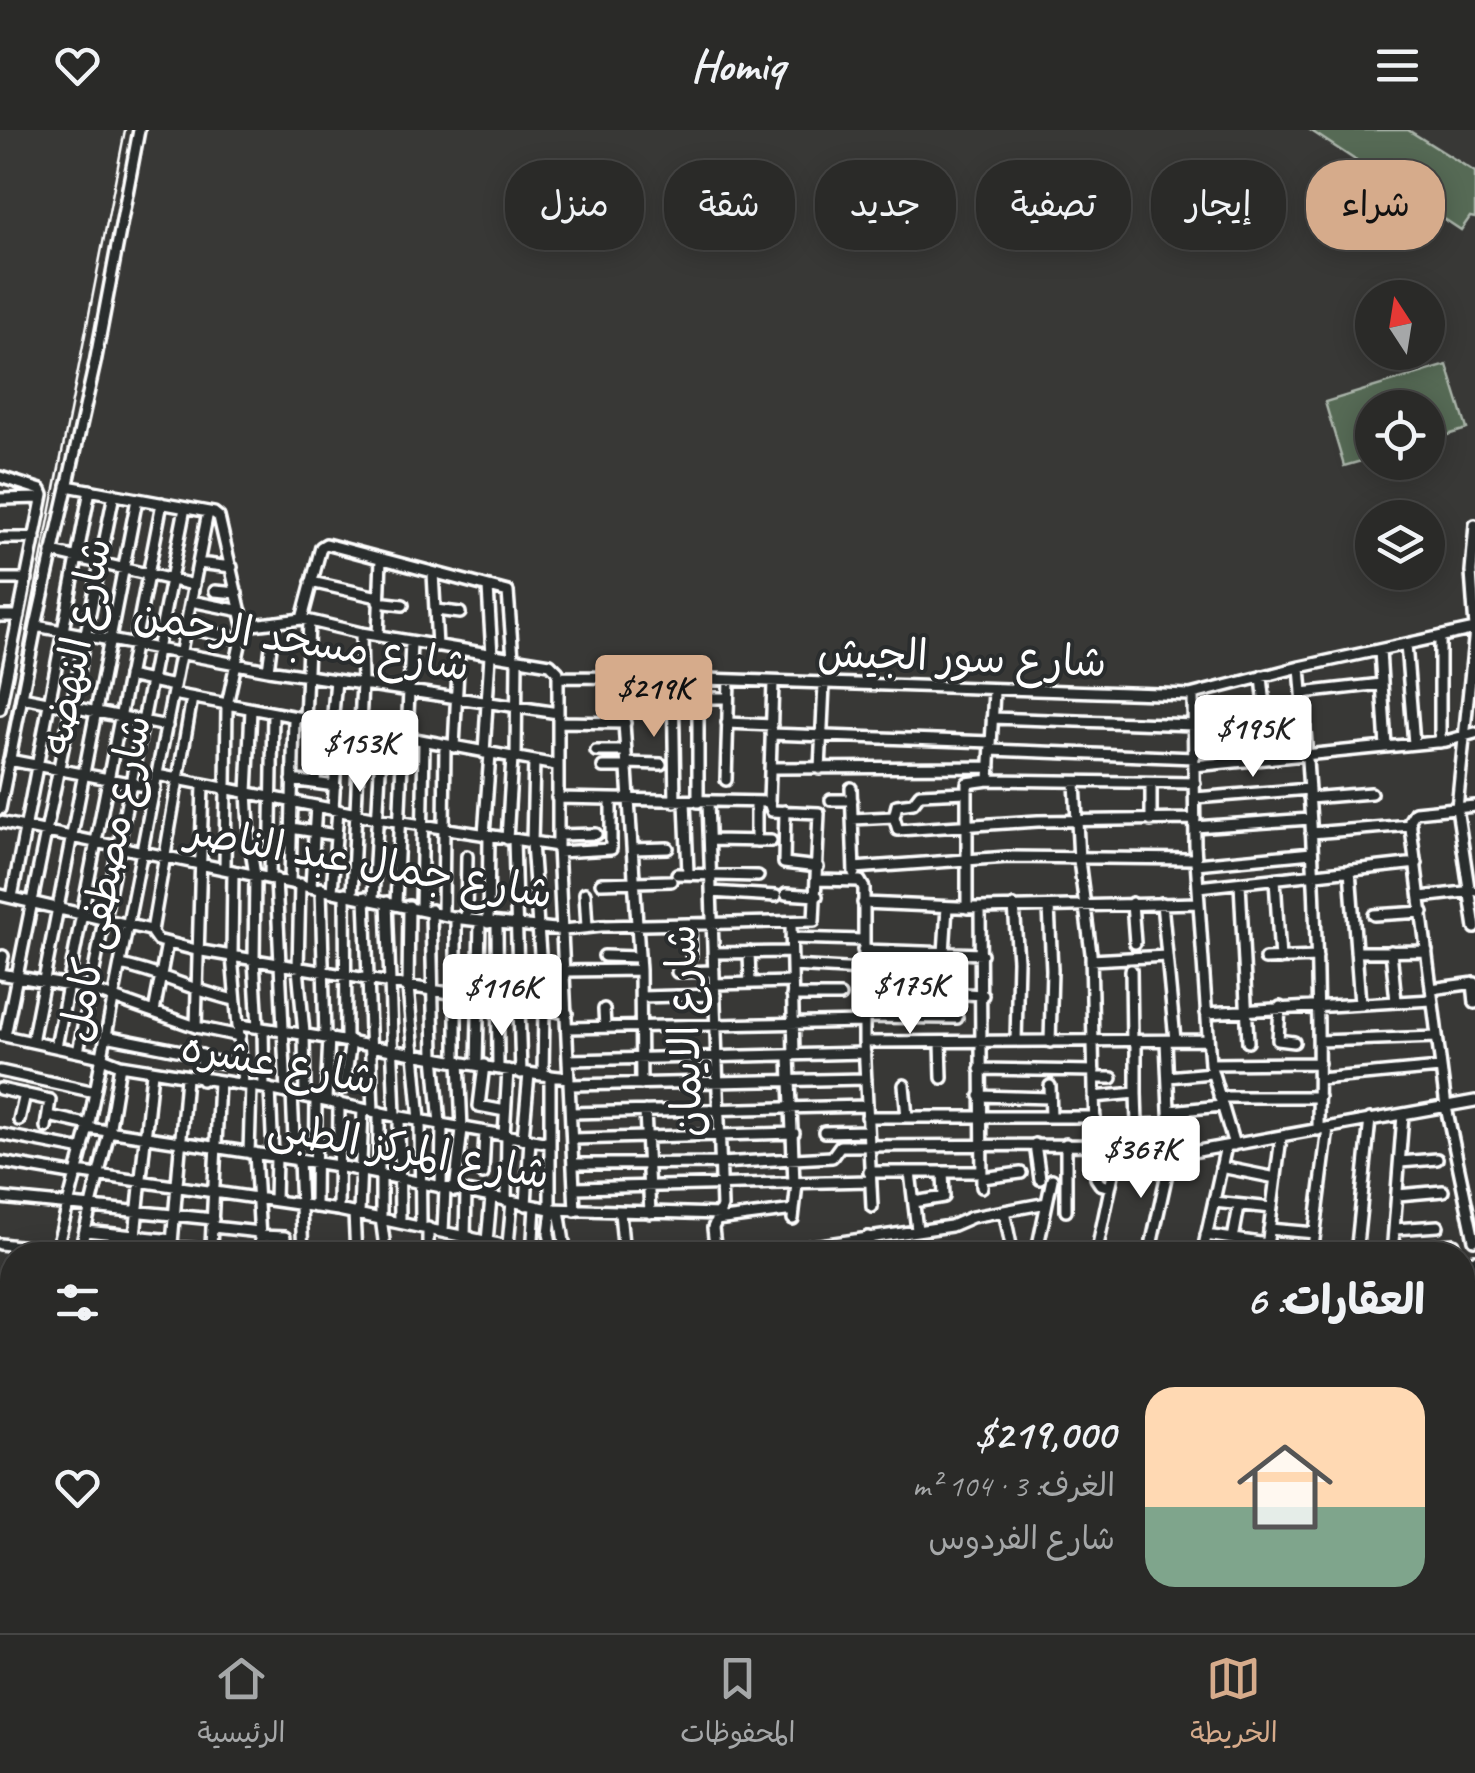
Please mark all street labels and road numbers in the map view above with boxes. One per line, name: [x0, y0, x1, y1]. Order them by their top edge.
street label: شارع النهضه: [30, 534, 125, 759]
street label: شارع مسجد الرحمن: [130, 588, 473, 695]
street label: شارع سور الجيش: [816, 626, 1107, 691]
street label: شارع مصطفى كامل: [48, 710, 165, 1046]
street label: شارع جمال عبد الناصر: [179, 804, 557, 923]
street label: شارع الايمان: [654, 923, 717, 1138]
street label: شارع عشره: [177, 1020, 380, 1109]
street label: شارع المركز الطبى: [264, 1100, 553, 1203]

